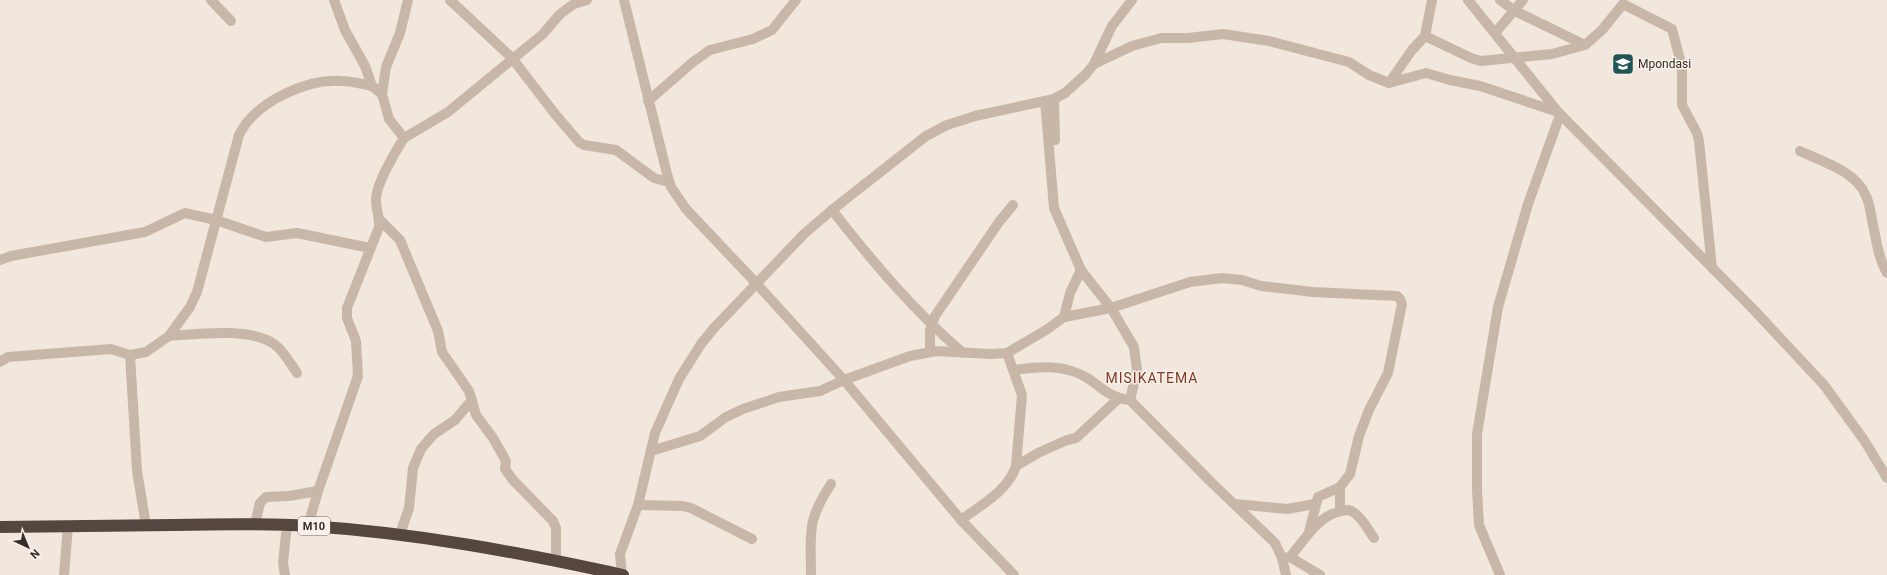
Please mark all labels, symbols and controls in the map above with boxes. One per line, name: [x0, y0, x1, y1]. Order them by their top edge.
school or university icon: Mpondasi: [1610, 51, 1636, 77]
place label: Mpondasi: [1638, 57, 1691, 71]
district label: MISIKATEMA: [1106, 370, 1198, 386]
road number: M10: [298, 517, 330, 535]
north arrow: [8, 527, 48, 567]
text: N: [27, 546, 42, 561]

